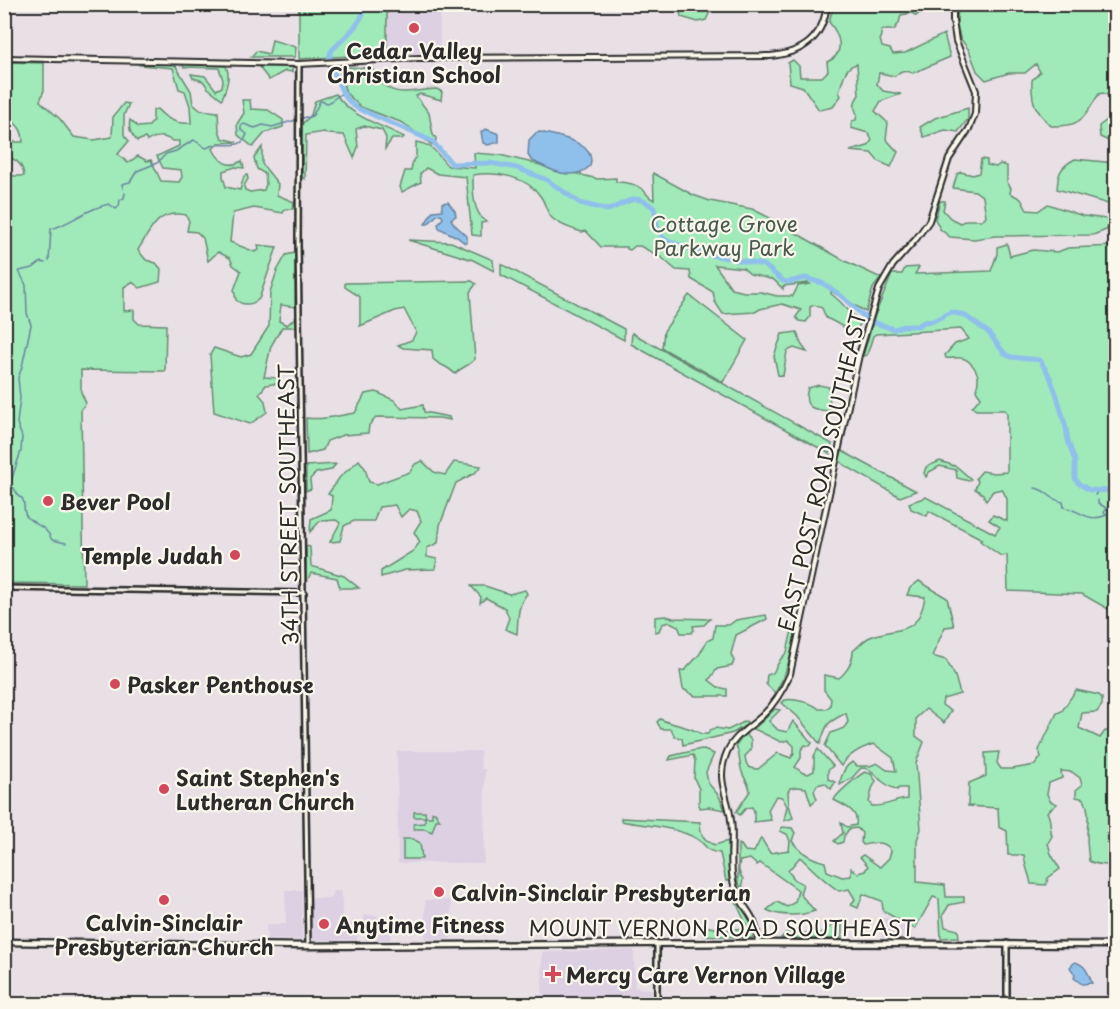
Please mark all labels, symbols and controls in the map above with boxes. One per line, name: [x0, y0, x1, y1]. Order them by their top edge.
marker: Cedar Valley Christian School: [407, 21, 421, 35]
place label: Cedar Valley Christian School: [327, 34, 501, 90]
park label: Cottage Grove Parkway Park: [650, 207, 798, 263]
street label: EAST POST ROAD SOUTHEAST: [769, 307, 874, 634]
street label: 34TH STREET SOUTHEAST: [269, 363, 305, 646]
place label: Bever Pool: [60, 485, 171, 517]
marker: Bever Pool: [41, 494, 55, 508]
place label: Temple Judah: [81, 539, 223, 571]
marker: Temple Judah: [228, 548, 242, 562]
place label: Pasker Penthouse: [127, 668, 314, 700]
marker: Pasker Penthouse: [108, 677, 122, 691]
place label: Saint Stephen's Lutheran Church: [176, 761, 355, 817]
marker: Saint Stephen's Lutheran Church: [157, 782, 171, 796]
place label: Calvin-Sinclair Presbyterian: [451, 876, 751, 908]
marker: Calvin-Sinclair Presbyterian: [432, 885, 446, 899]
marker: Calvin-Sinclair Presbyterian Church: [157, 893, 171, 907]
place label: Calvin-Sinclair Presbyterian Church: [54, 906, 274, 962]
place label: Anytime Fitness: [336, 908, 504, 940]
street label: MOUNT VERNON ROAD SOUTHEAST: [529, 911, 916, 943]
marker: Anytime Fitness: [317, 917, 331, 931]
place label: Mercy Care Vernon Village: [566, 958, 845, 990]
marker: Mercy Care Vernon Village: [544, 965, 562, 983]

